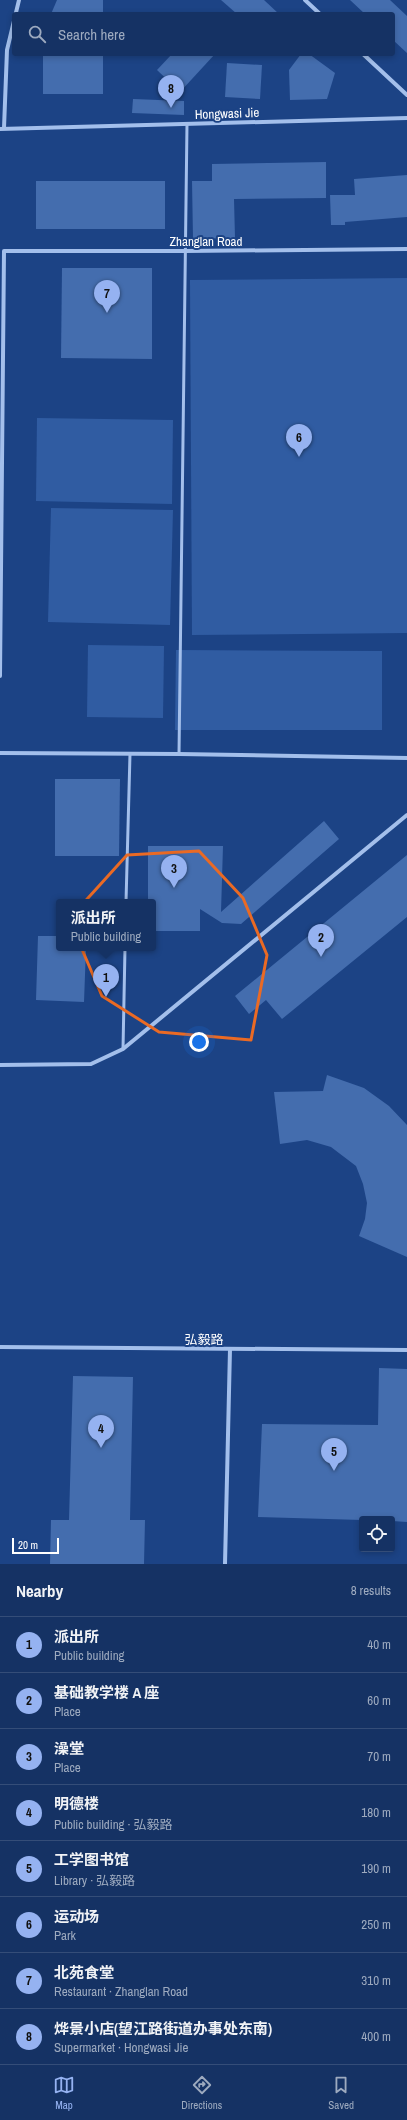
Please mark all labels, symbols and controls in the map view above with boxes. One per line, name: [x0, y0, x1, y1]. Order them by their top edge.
search box: [12, 12, 395, 56]
icon: search: [26, 23, 48, 45]
text: Search here: [58, 24, 125, 45]
pin: 8: [158, 75, 184, 108]
street label: Hongwasi Jie: [194, 104, 260, 123]
street label: Zhanglan Road: [170, 233, 243, 250]
pin: 7: [94, 280, 120, 313]
pin: 6: [286, 424, 312, 457]
pin: 3: [161, 855, 187, 888]
popup: [56, 899, 156, 951]
text: 派出所: [71, 907, 116, 928]
pin: 2: [308, 924, 334, 957]
text: Public building: [71, 928, 141, 945]
pin: 1: [93, 964, 119, 997]
your location: [189, 1032, 209, 1052]
street label: 弘毅路: [184, 1331, 224, 1348]
pin: 4: [88, 1415, 114, 1448]
pin: 5: [321, 1438, 347, 1471]
map controls: [359, 1516, 395, 1552]
button: locate: [359, 1516, 395, 1552]
scale bar: [12, 1536, 59, 1555]
text: 20 m: [18, 1538, 38, 1552]
text: Nearby: [16, 1579, 63, 1602]
text: 8 results: [351, 1582, 391, 1599]
text: 派出所: [54, 1626, 99, 1647]
text: 1: [26, 1636, 32, 1653]
text: 40 m: [367, 1636, 391, 1653]
text: Public building: [54, 1647, 125, 1664]
text: 基础教学楼 A 座: [54, 1682, 159, 1703]
text: 2: [26, 1692, 32, 1709]
text: 60 m: [367, 1692, 391, 1709]
text: Place: [54, 1703, 81, 1720]
text: 澡堂: [54, 1738, 84, 1759]
text: 3: [26, 1748, 32, 1765]
text: 70 m: [367, 1748, 391, 1765]
text: Place: [54, 1759, 81, 1776]
text: 明德楼: [54, 1793, 99, 1814]
text: 4: [26, 1804, 32, 1821]
text: 180 m: [361, 1804, 391, 1821]
text: Public building · 弘毅路: [54, 1816, 172, 1833]
text: 工学图书馆: [54, 1849, 129, 1870]
text: 5: [26, 1860, 32, 1877]
text: 190 m: [361, 1860, 391, 1877]
text: Library · 弘毅路: [54, 1872, 135, 1889]
text: 运动场: [54, 1906, 99, 1927]
text: 6: [26, 1916, 32, 1933]
text: 250 m: [361, 1916, 391, 1933]
text: Park: [54, 1927, 76, 1944]
text: 北苑食堂: [54, 1962, 114, 1983]
text: 7: [26, 1972, 32, 1989]
text: 310 m: [361, 1972, 391, 1989]
text: Restaurant · Zhanglan Road: [54, 1983, 188, 2000]
text: 烨景小店(望江路街道办事处东南): [54, 2018, 272, 2039]
text: 8: [26, 2028, 32, 2045]
text: 400 m: [361, 2028, 391, 2045]
text: Supermarket · Hongwasi Jie: [54, 2039, 189, 2056]
tab: Map: [53, 2074, 75, 2112]
tab: Directions: [181, 2074, 222, 2112]
tab: Saved: [328, 2074, 354, 2112]

